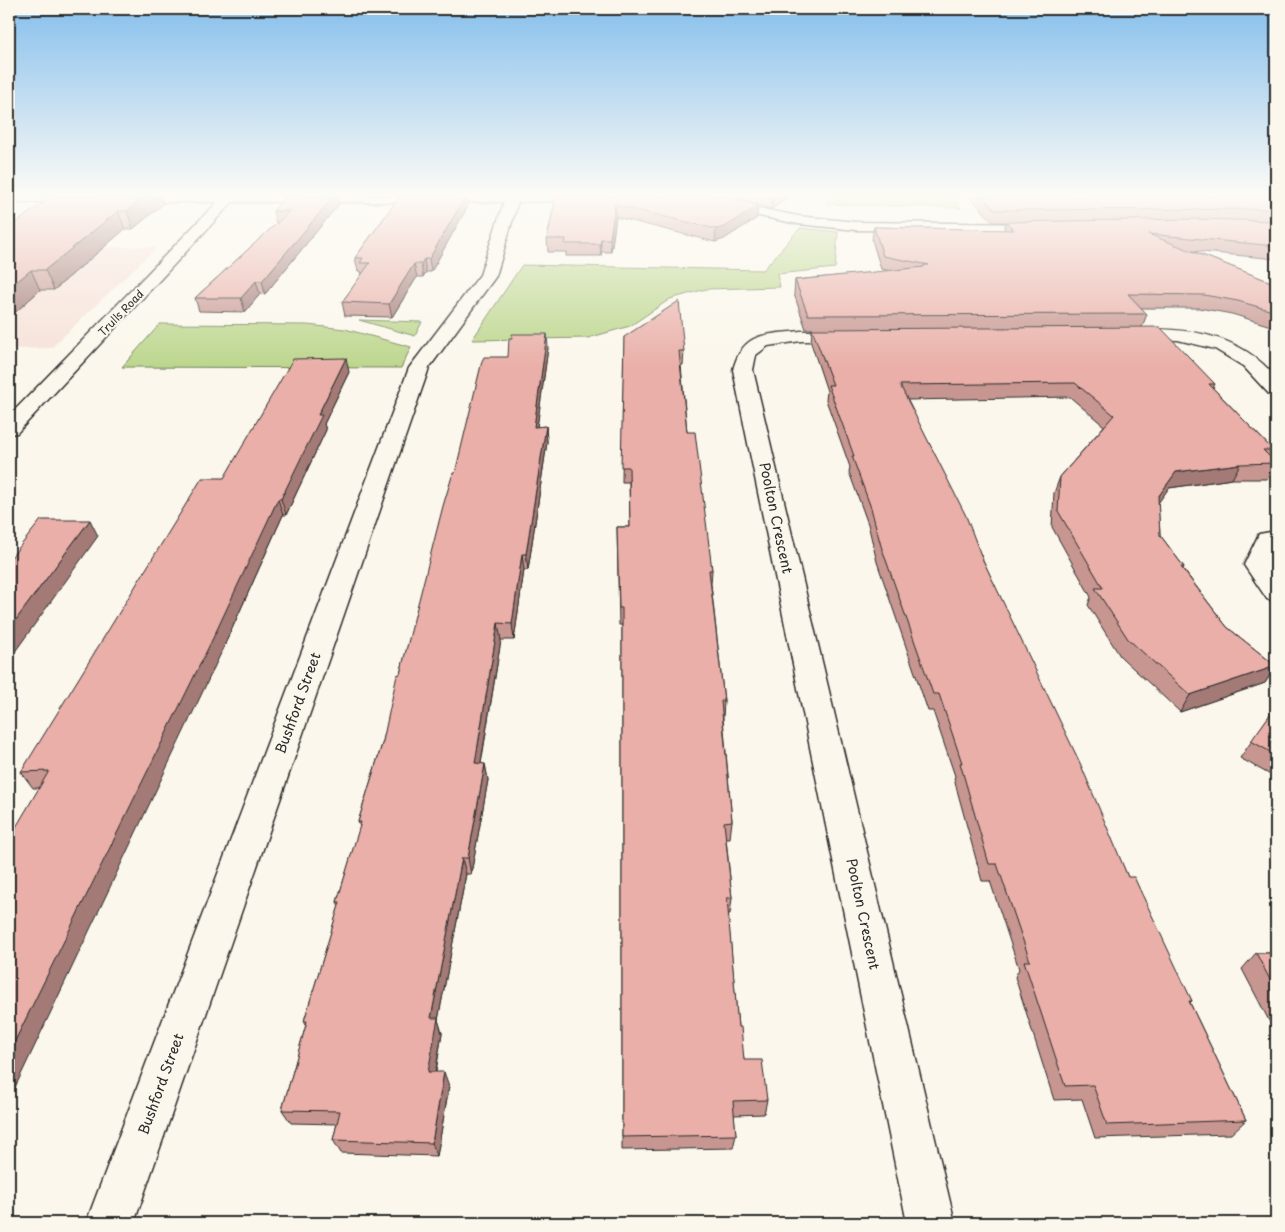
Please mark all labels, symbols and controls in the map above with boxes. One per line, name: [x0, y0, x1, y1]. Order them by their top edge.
street label: Trulls Road: [94, 285, 147, 340]
street label: Poolton Crescent: [754, 460, 799, 576]
street label: Bushford Street: [269, 649, 326, 756]
street label: Poolton Crescent: [841, 856, 886, 972]
street label: Bushford Street: [132, 1030, 189, 1137]

